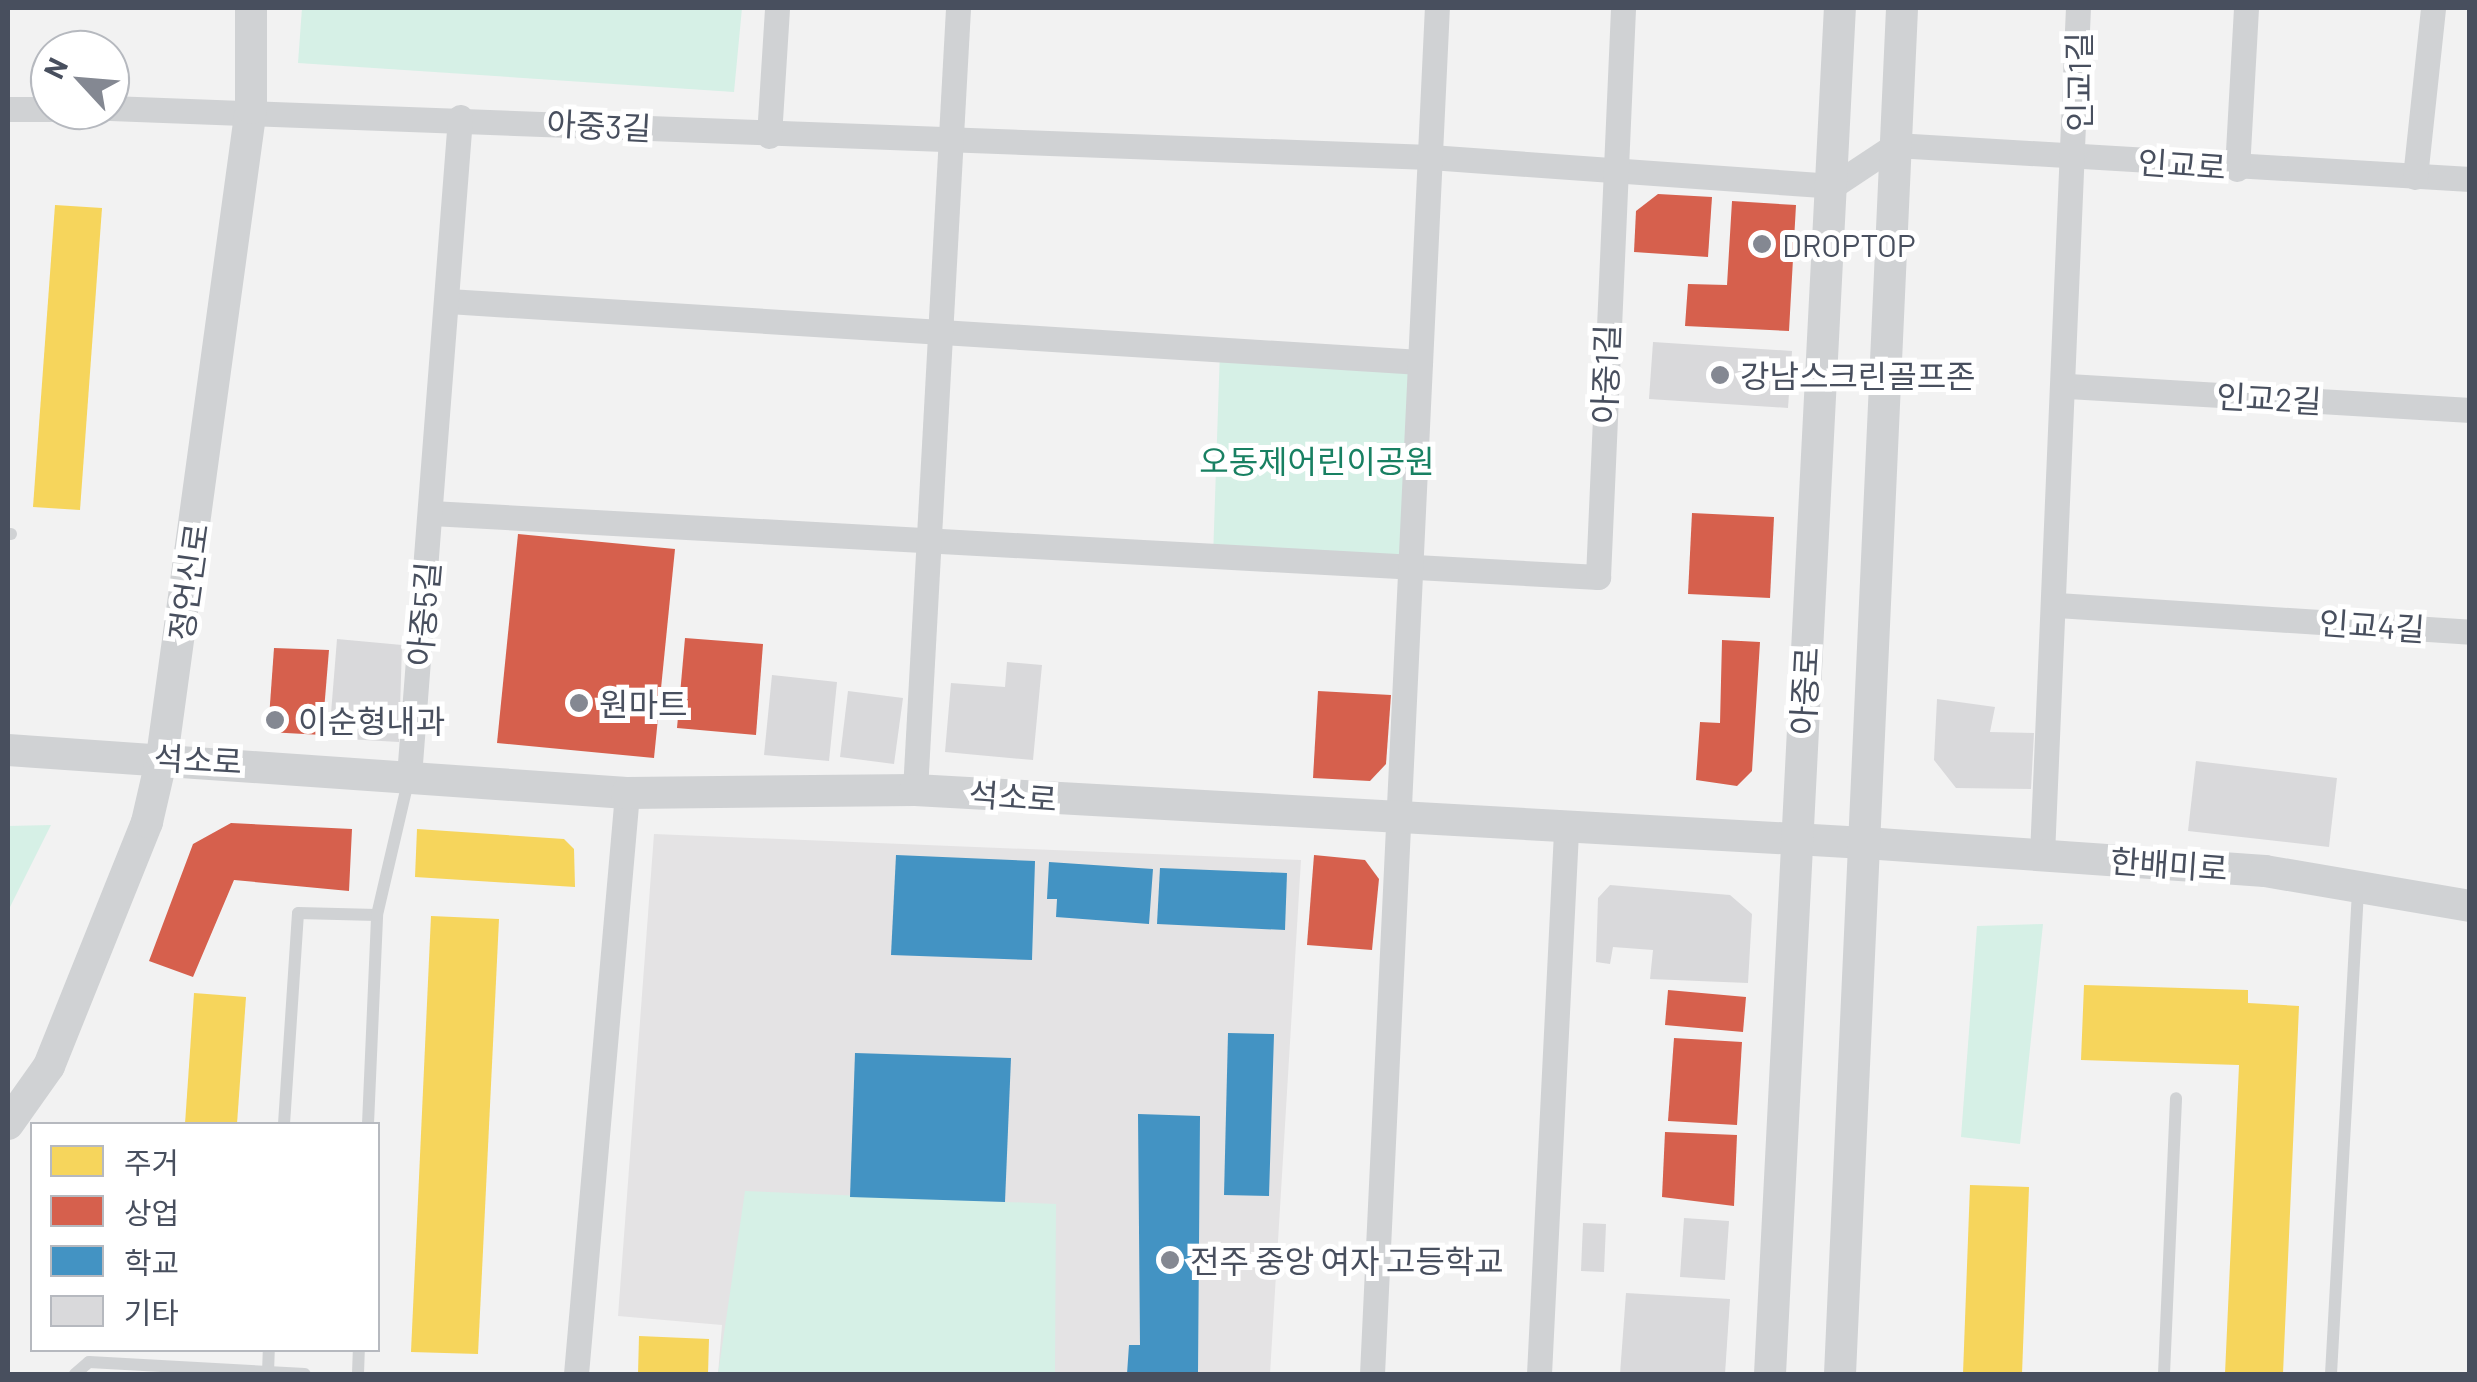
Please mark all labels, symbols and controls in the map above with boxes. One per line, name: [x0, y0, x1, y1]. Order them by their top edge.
north arrow: [30, 30, 130, 130]
street label: 인교1길: [2059, 32, 2097, 132]
text: N: [35, 52, 74, 84]
street label: 아중3길: [546, 103, 652, 147]
street label: 인교로: [2137, 142, 2227, 186]
place label: DROPTOP: [1782, 225, 1916, 263]
marker: DROPTOP: [1751, 233, 1773, 255]
street label: 아중1길: [1584, 324, 1626, 424]
place label: 강남스크린골프존: [1740, 356, 1976, 394]
marker: 강남스크린골프존: [1709, 364, 1731, 386]
street label: 인교2길: [2215, 376, 2323, 420]
park label: 오동제어린이공원: [1199, 441, 1435, 479]
street label: 정언신로: [161, 521, 215, 643]
street label: 아중5길: [399, 560, 447, 668]
street label: 인교4길: [2318, 602, 2426, 648]
street label: 아중로: [1783, 646, 1825, 736]
place label: 원마트: [599, 684, 687, 722]
marker: 원마트: [568, 692, 590, 714]
place label: 이순형내과: [298, 701, 445, 739]
marker: 이순형내과: [262, 707, 288, 733]
street label: 석소로: [153, 738, 243, 780]
street label: 석소로: [968, 774, 1058, 818]
street label: 한배미로: [2109, 841, 2229, 887]
legend: [30, 1122, 380, 1352]
text: 주거: [124, 1144, 179, 1180]
text: 상업: [124, 1194, 179, 1230]
place label: 전주 중앙 여자 고등학교: [1190, 1241, 1504, 1279]
text: 학교: [124, 1244, 179, 1280]
marker: 전주 중앙 여자 고등학교: [1159, 1249, 1181, 1271]
text: 기타: [124, 1294, 179, 1330]

